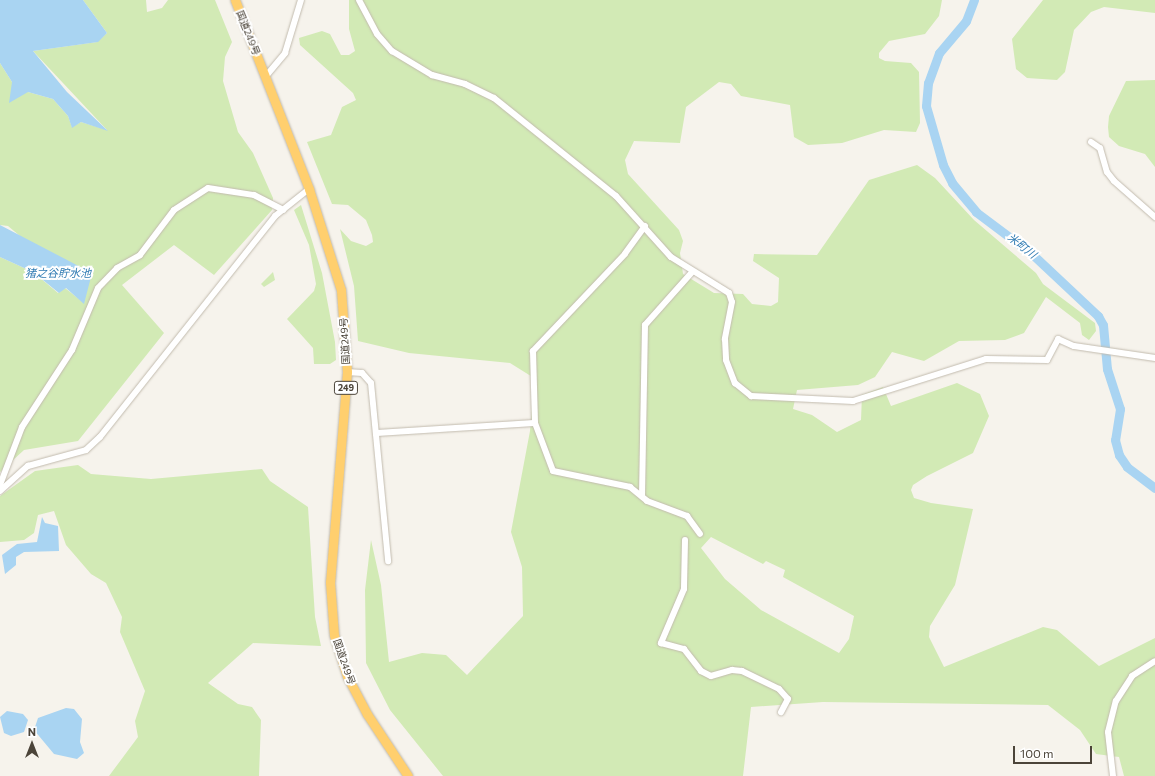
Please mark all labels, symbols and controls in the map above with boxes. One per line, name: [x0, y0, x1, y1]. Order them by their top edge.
street label: 国道249号: [234, 9, 262, 57]
water label: 米町川: [1005, 231, 1039, 261]
water label: 猪之谷貯水池: [25, 266, 91, 280]
street label: 国道249号: [338, 317, 352, 365]
road number: 249: [333, 381, 359, 395]
street label: 国道249号: [331, 638, 357, 686]
north arrow: [12, 724, 52, 764]
text: N: [28, 725, 36, 738]
scale bar: [1015, 738, 1094, 764]
text: 100 m: [1020, 746, 1054, 760]

